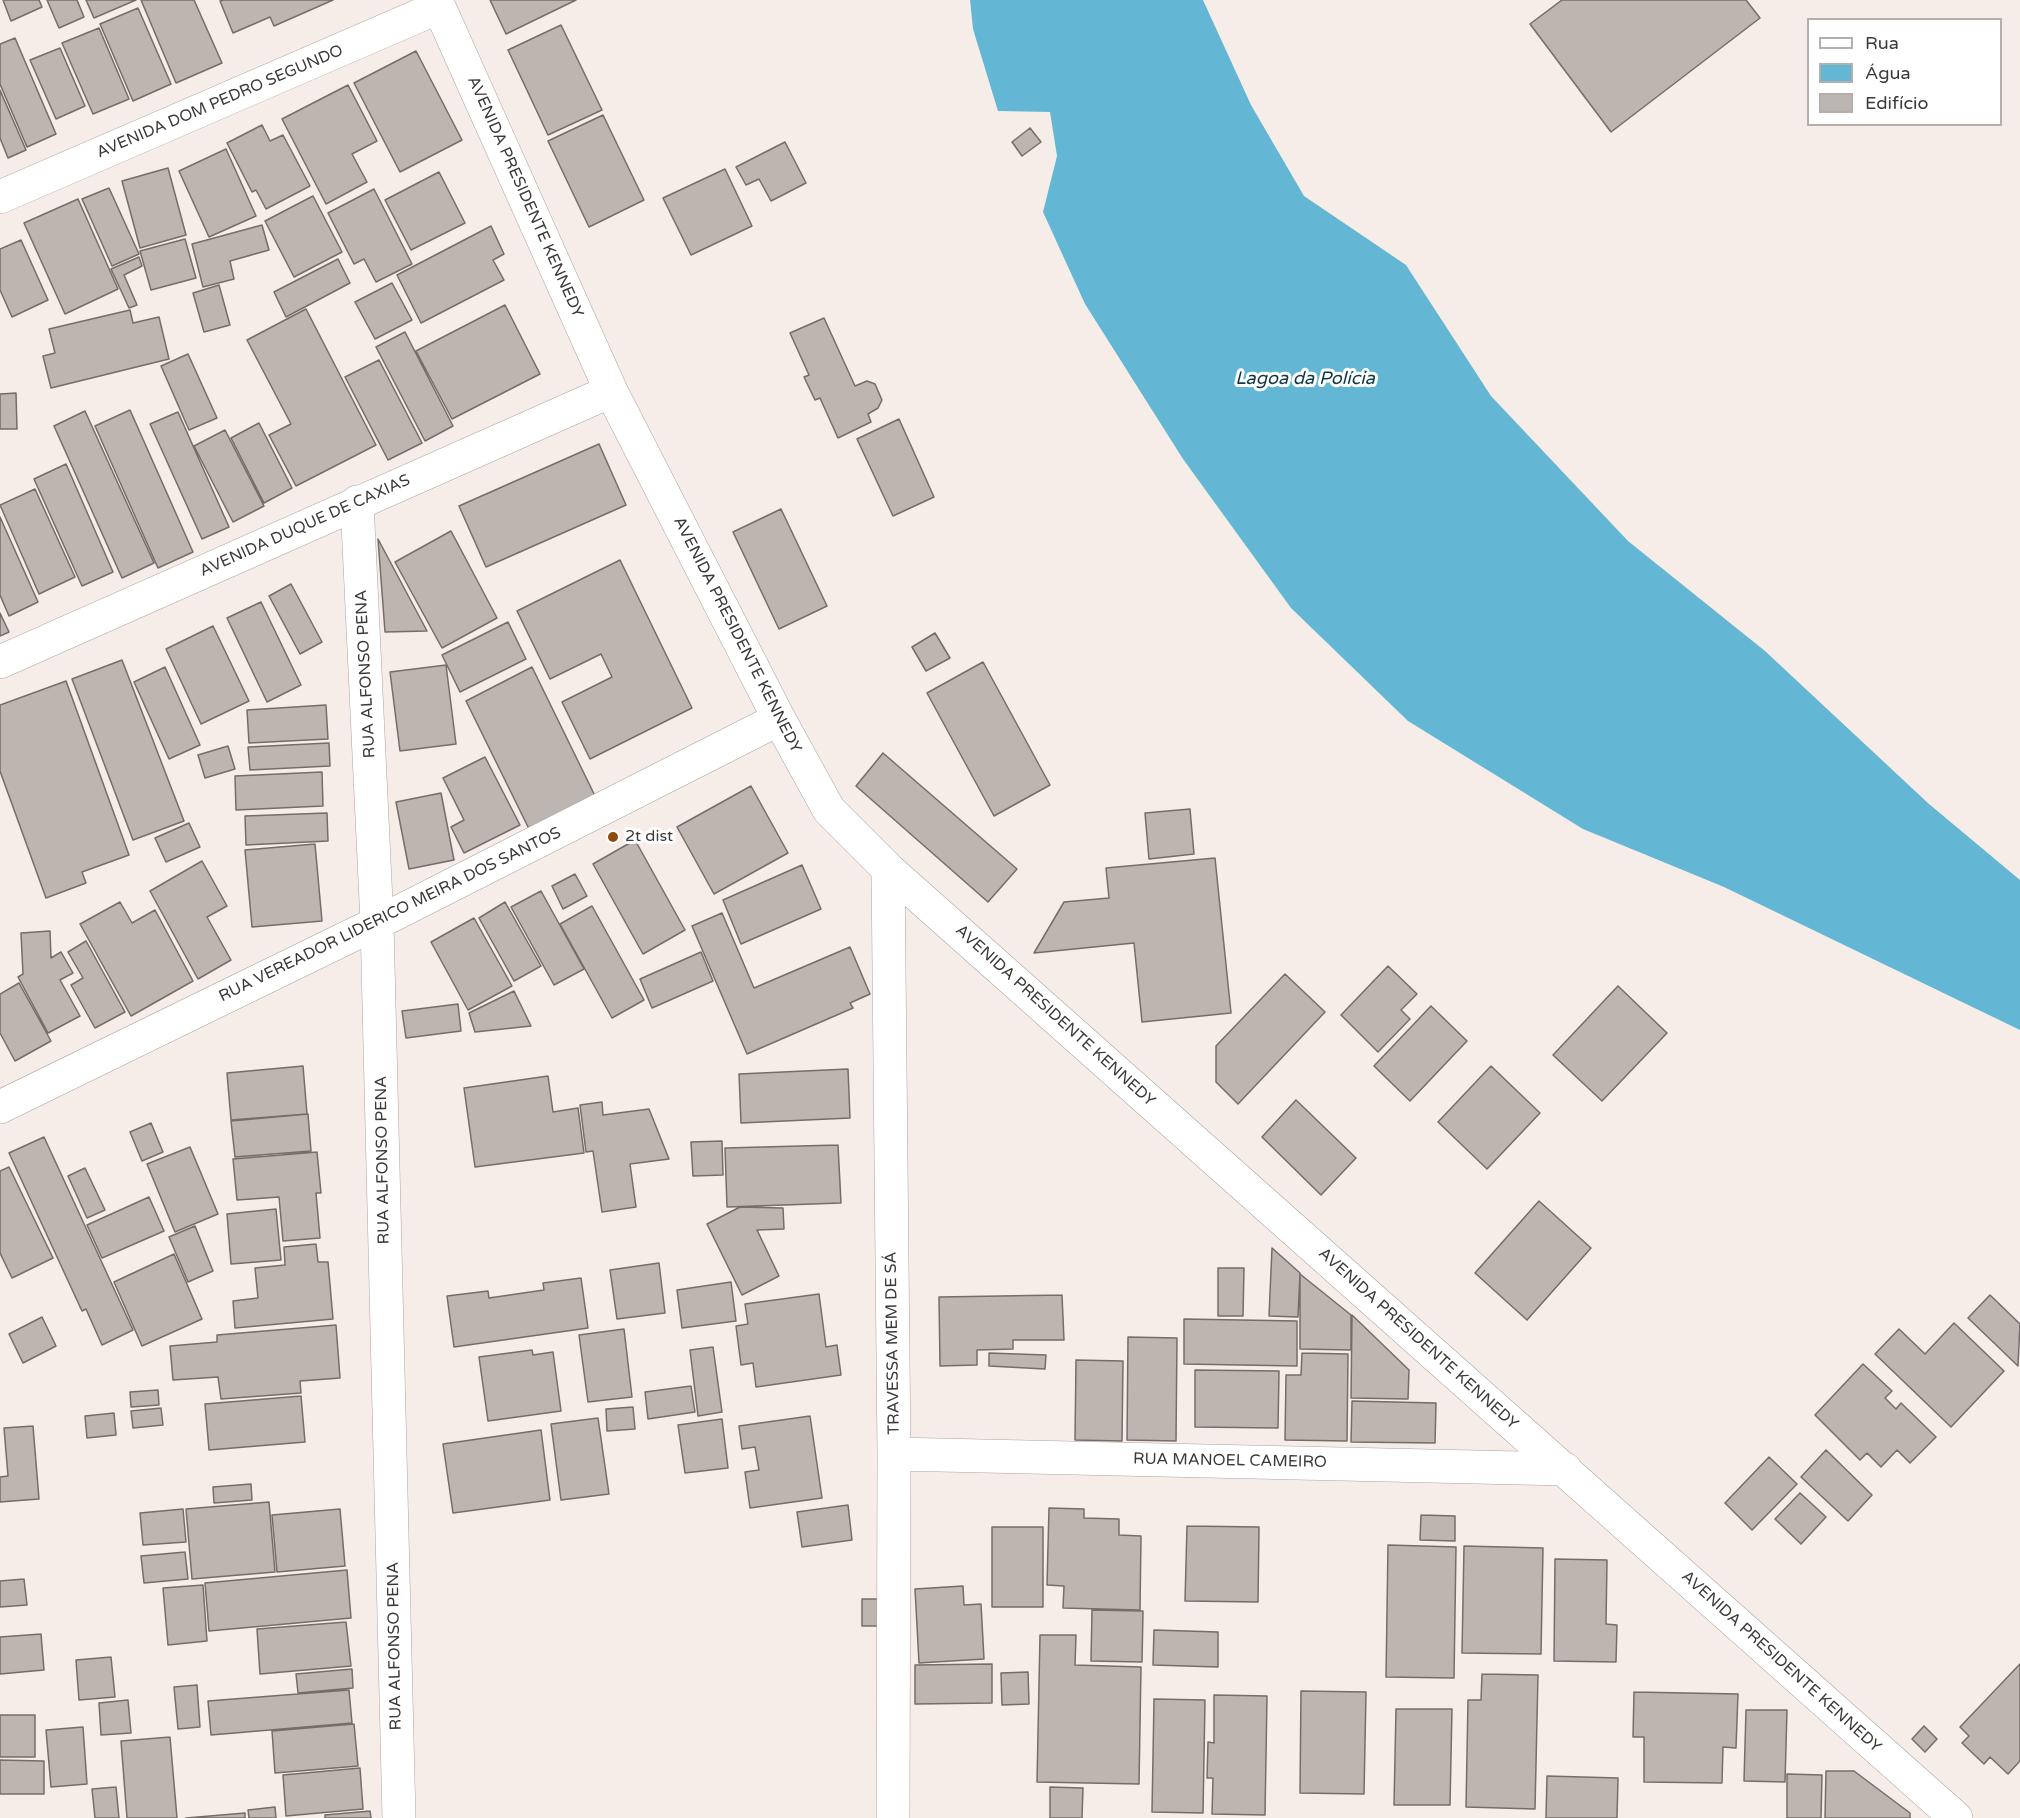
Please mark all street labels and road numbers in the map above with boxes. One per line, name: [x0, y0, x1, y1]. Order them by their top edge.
street label: AVENIDA DOM PEDRO SEGUNDO: [94, 41, 346, 163]
street label: AVENIDA PRESIDENTE KENNEDY: [463, 73, 587, 321]
street label: AVENIDA DUQUE DE CAXIAS: [197, 471, 413, 581]
street label: AVENIDA PRESIDENTE KENNEDY: [669, 514, 805, 756]
street label: RUA ALFONSO PENA: [352, 589, 380, 759]
street label: RUA VEREADOR LIDERICO MEIRA DOS SANTOS: [216, 823, 564, 1007]
street label: AVENIDA PRESIDENTE KENNEDY: [951, 921, 1159, 1111]
street label: RUA ALFONSO PENA: [372, 1076, 394, 1244]
street label: AVENIDA PRESIDENTE KENNEDY: [1314, 1244, 1522, 1434]
street label: TRAVESSA MEM DE SÁ: [882, 1251, 904, 1435]
street label: RUA MANOEL CAMEIRO: [1133, 1450, 1327, 1472]
street label: RUA ALFONSO PENA: [384, 1562, 406, 1730]
street label: AVENIDA PRESIDENTE KENNEDY: [1677, 1567, 1885, 1757]

